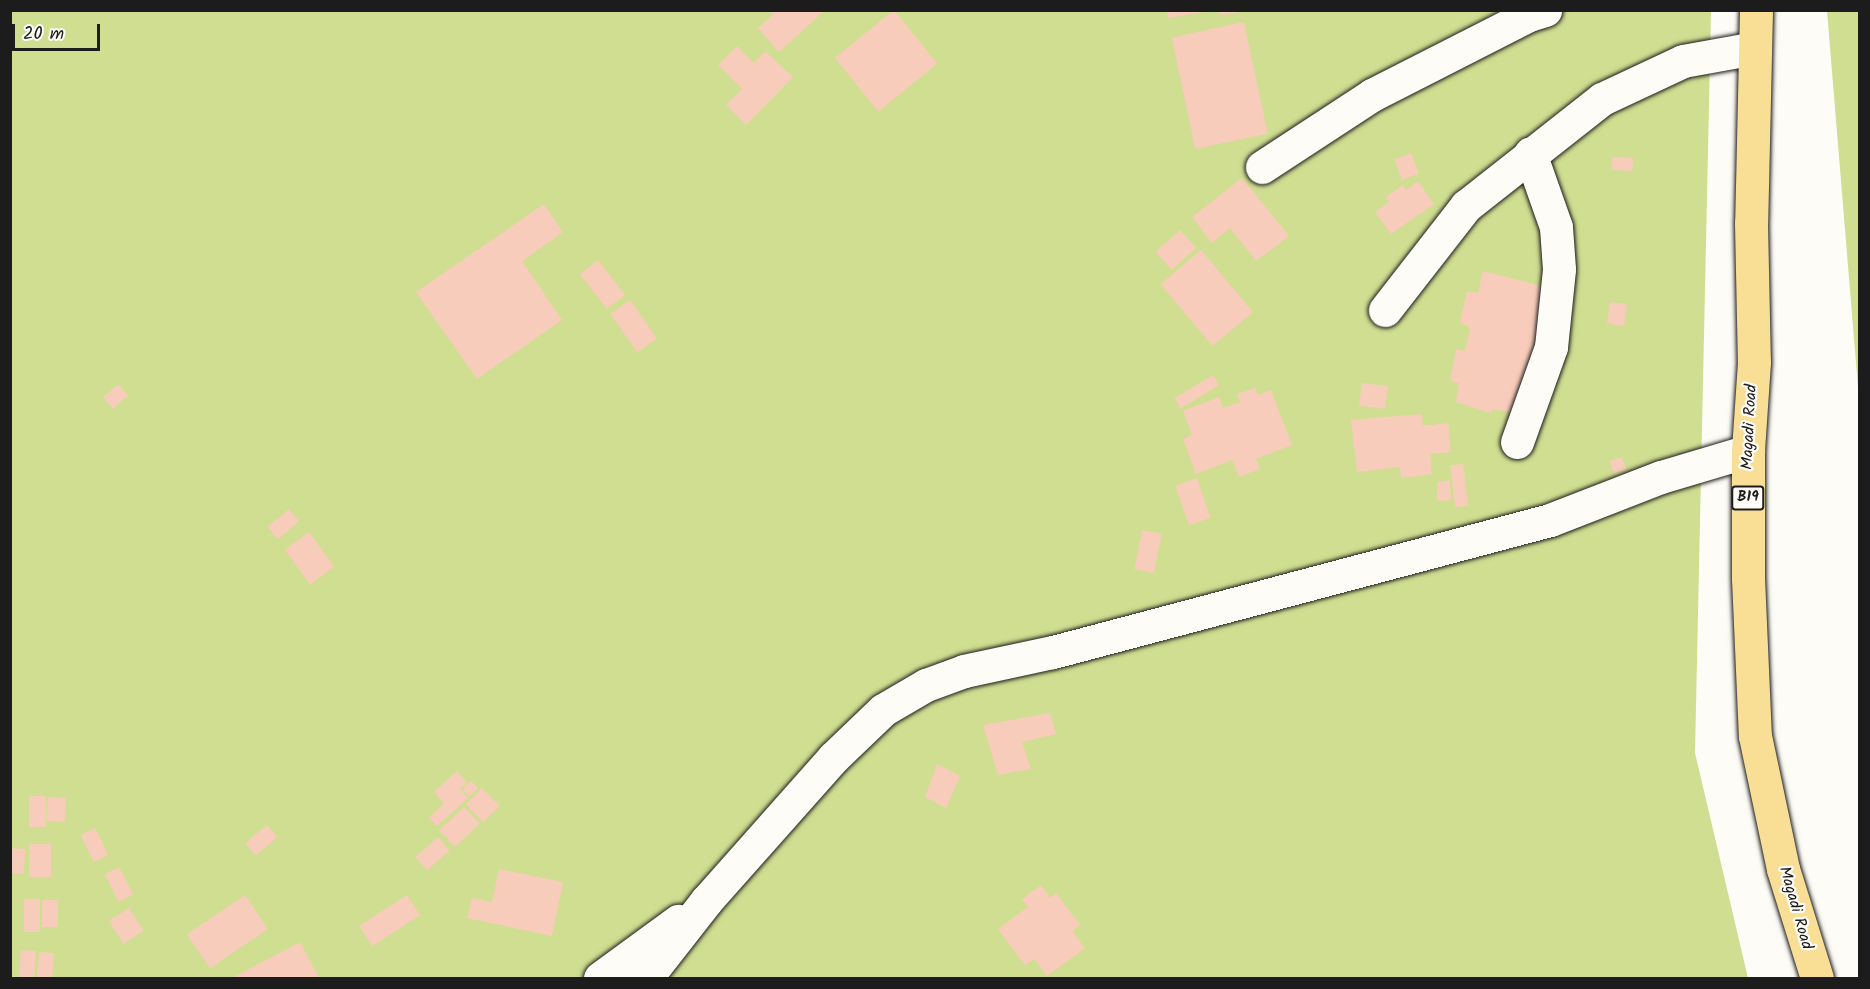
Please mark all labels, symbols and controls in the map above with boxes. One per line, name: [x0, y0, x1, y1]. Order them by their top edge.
scale bar: [15, 12, 104, 50]
text: 20 m: [23, 20, 64, 49]
street label: Magadi Road: [1738, 384, 1762, 470]
road number: B19: [1730, 486, 1766, 510]
street label: Magadi Road: [1774, 864, 1816, 952]

